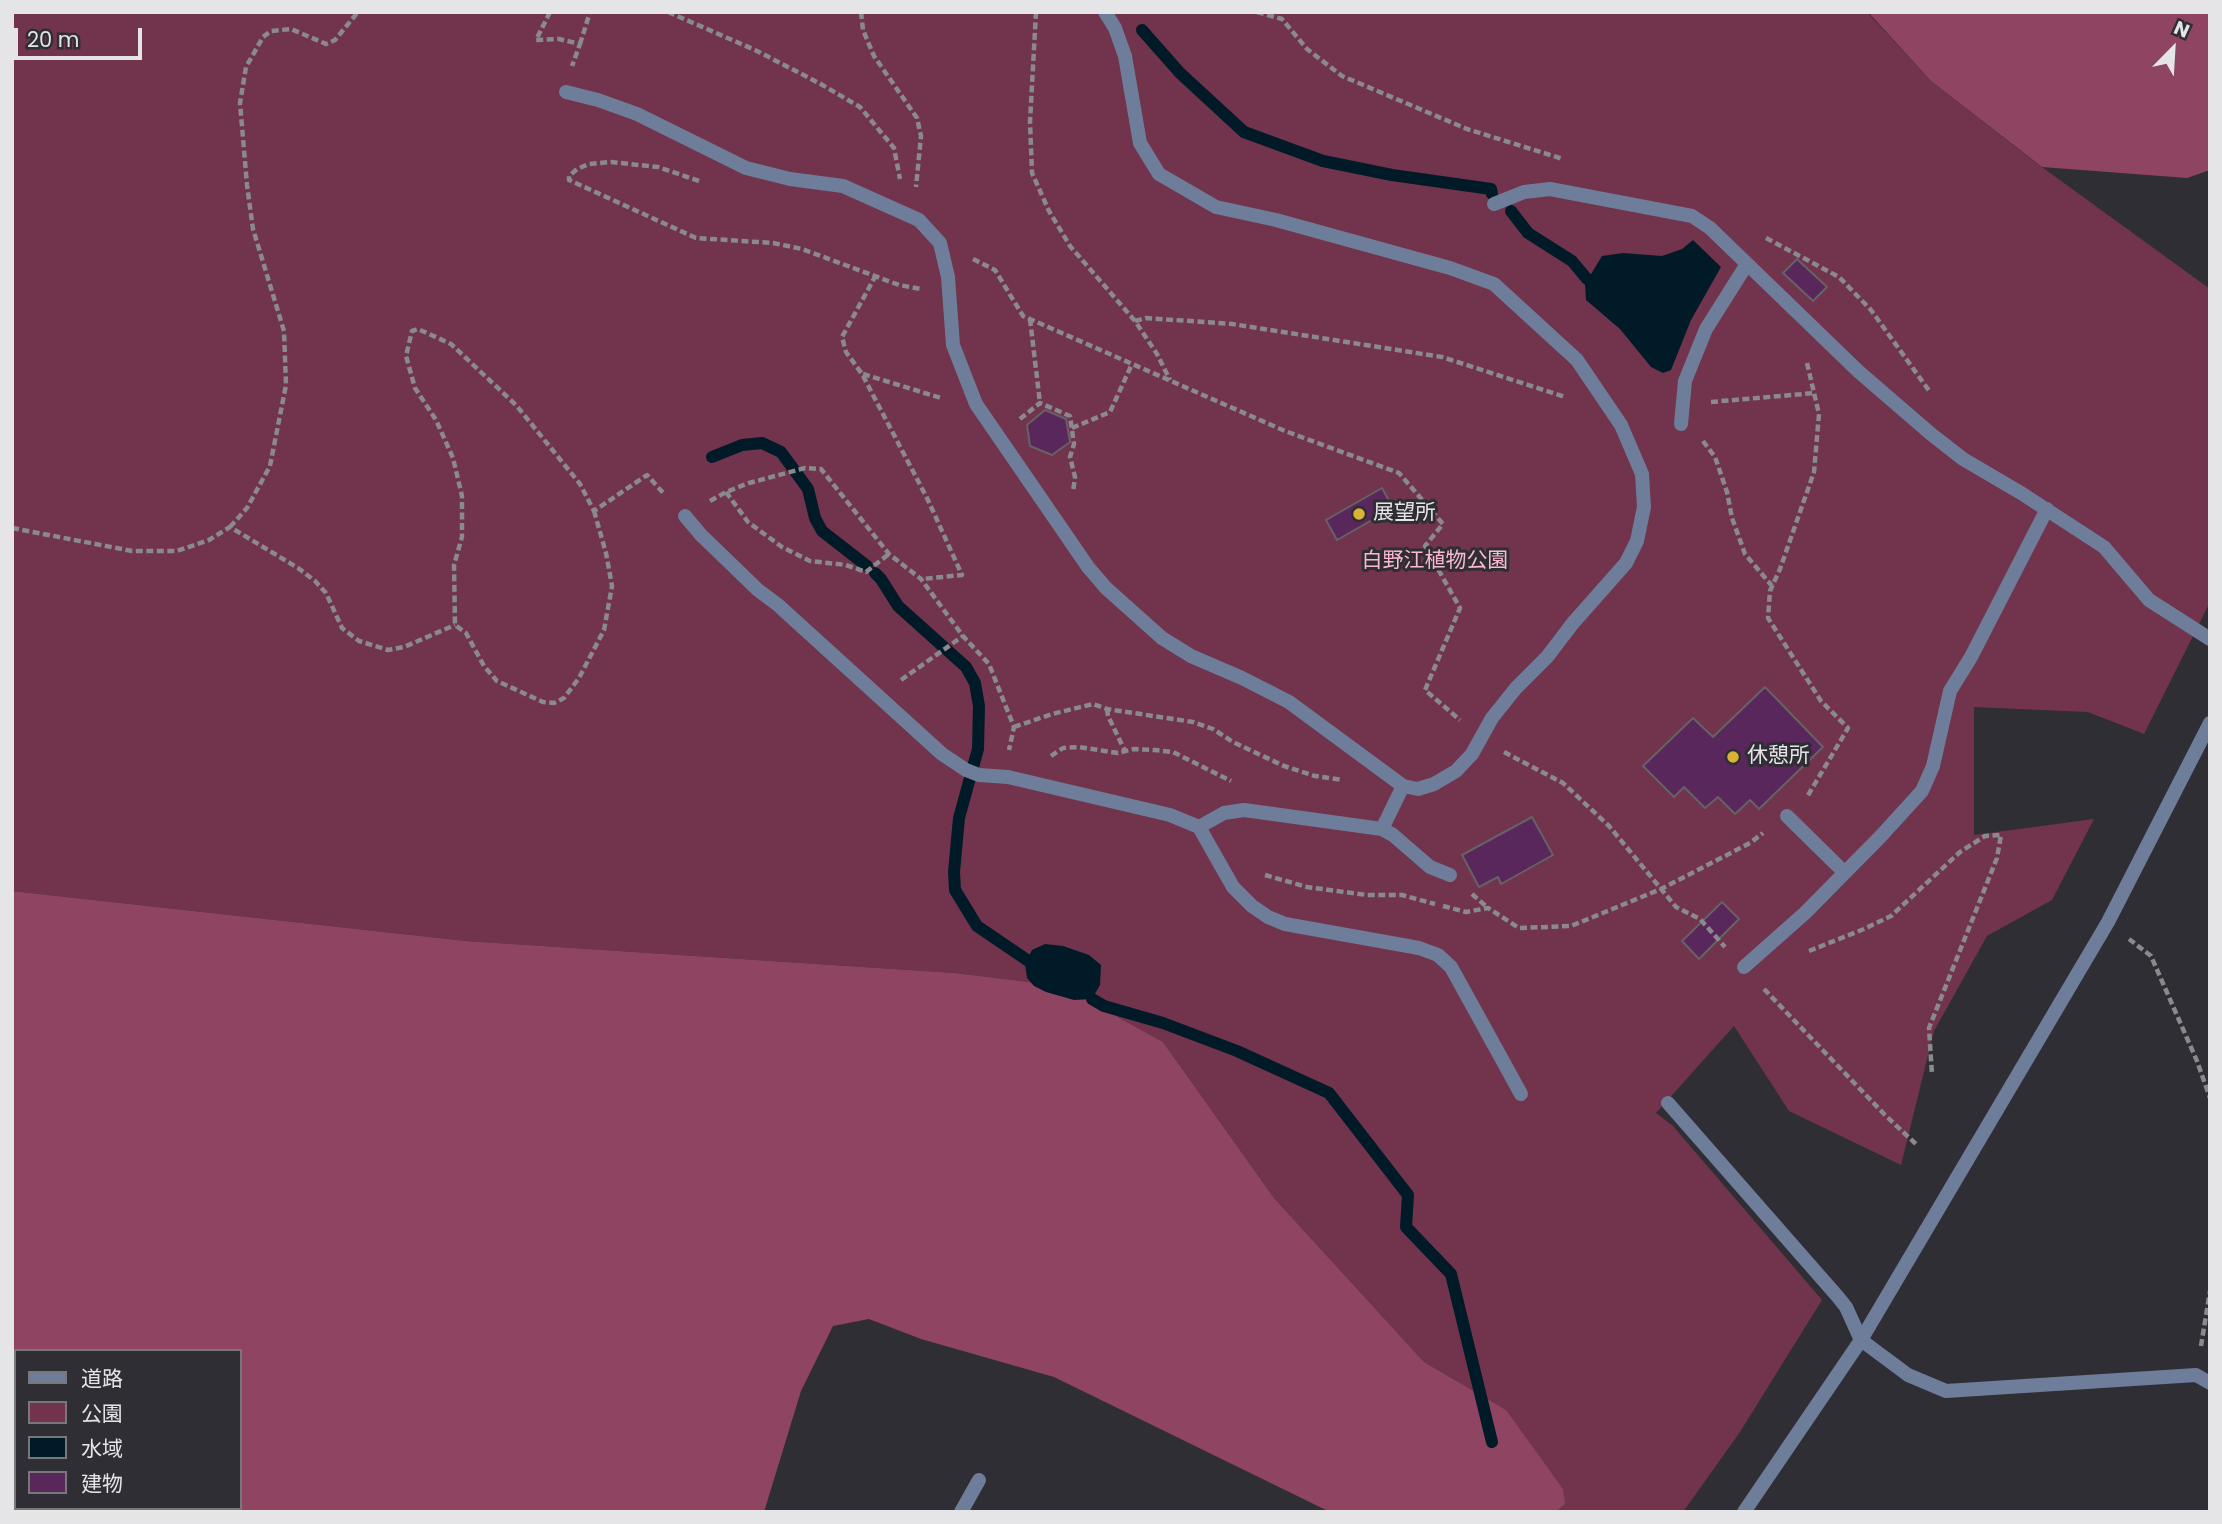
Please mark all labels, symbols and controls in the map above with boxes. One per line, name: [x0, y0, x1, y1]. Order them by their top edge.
scale bar: [18, 14, 145, 58]
north arrow: [2138, 14, 2208, 84]
text: N: [2170, 14, 2194, 45]
text: 20 m: [27, 25, 80, 54]
place label: 展望所: [1373, 501, 1436, 527]
marker: 展望所: [1351, 506, 1367, 522]
park label: 白野江植物公園: [1362, 549, 1508, 575]
place label: 休憩所: [1747, 744, 1810, 770]
marker: 休憩所: [1725, 749, 1741, 765]
legend: [14, 1349, 242, 1510]
text: 道路: [81, 1364, 123, 1393]
text: 公園: [81, 1399, 123, 1428]
text: 水域: [81, 1434, 123, 1463]
text: 建物: [81, 1469, 123, 1498]

